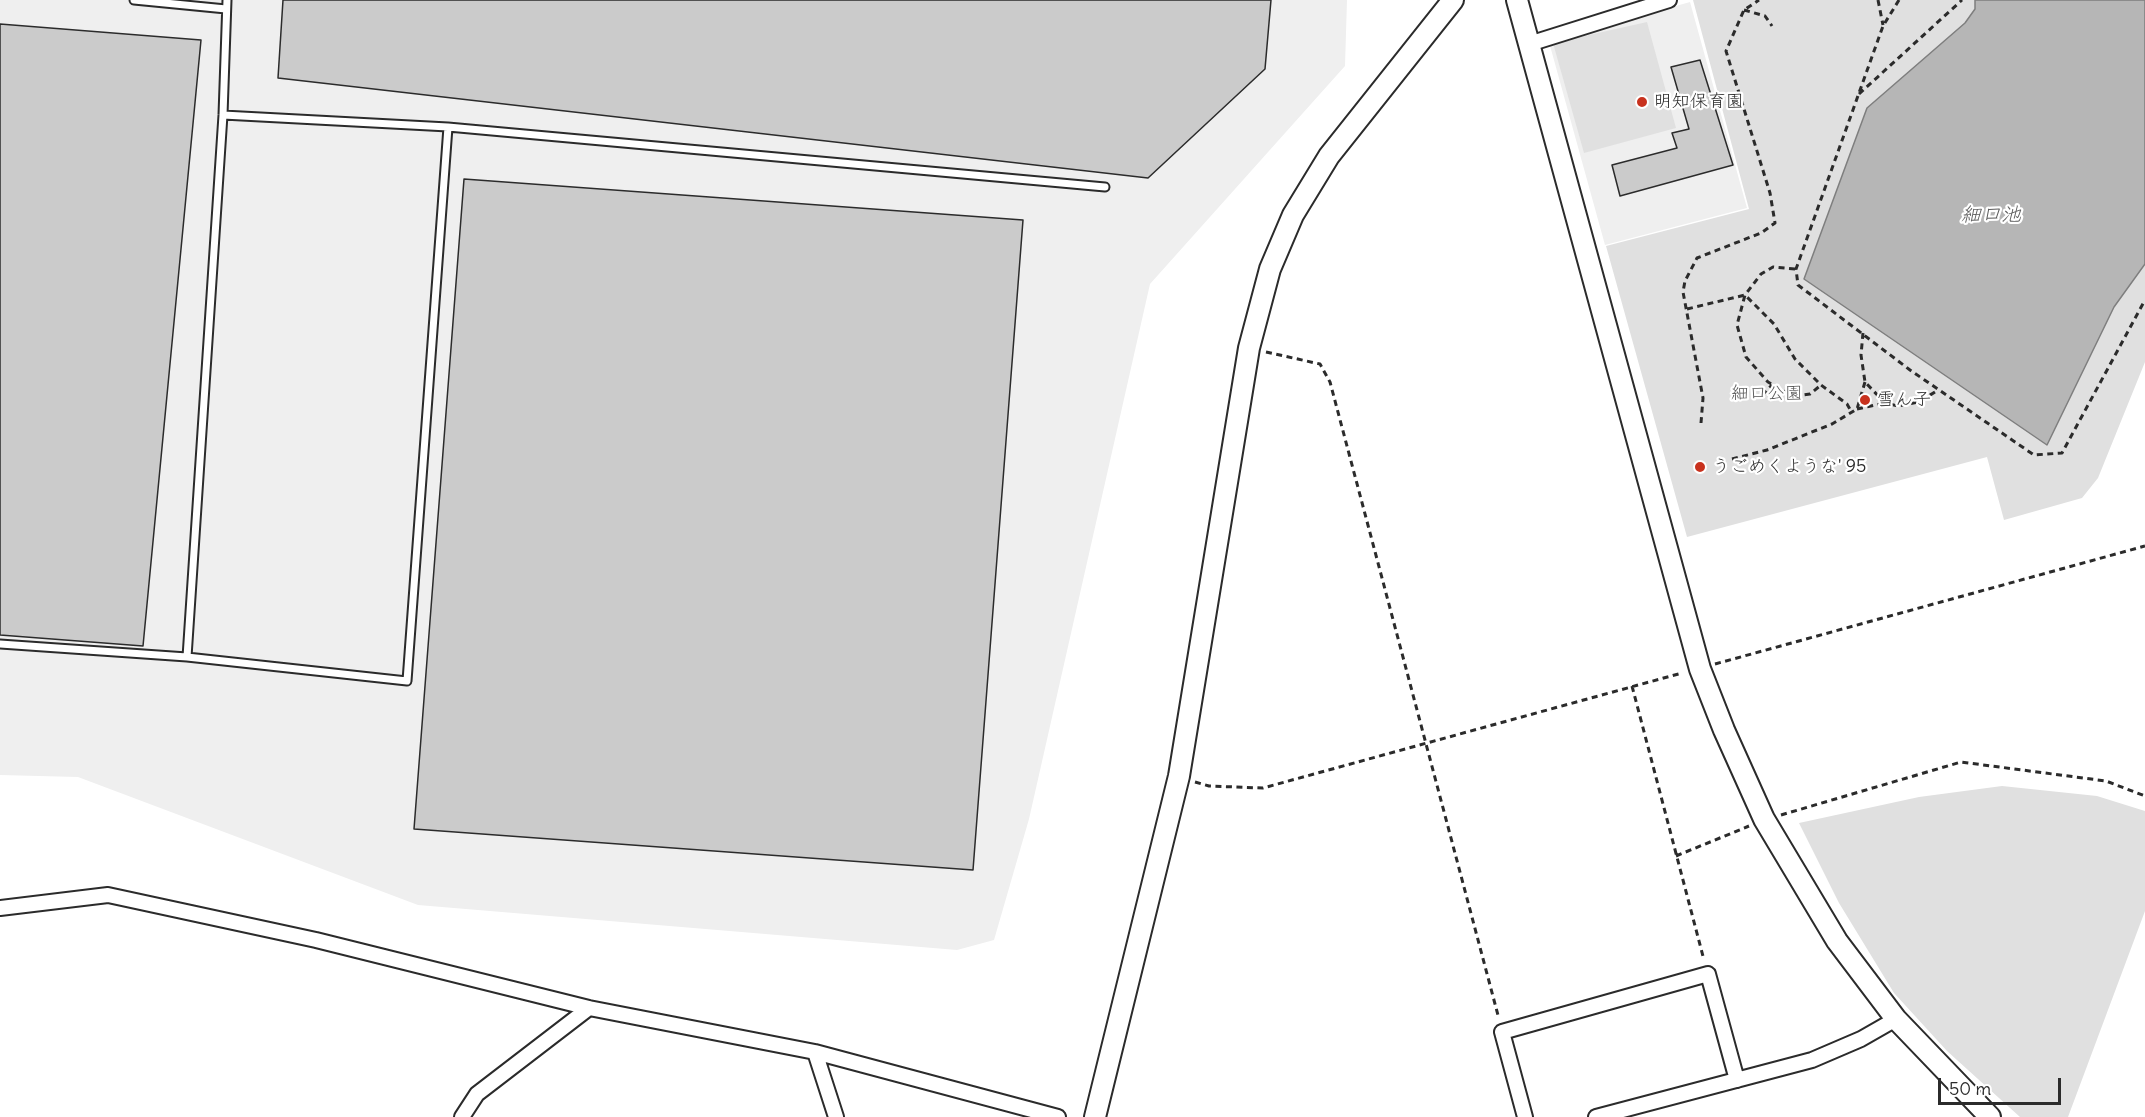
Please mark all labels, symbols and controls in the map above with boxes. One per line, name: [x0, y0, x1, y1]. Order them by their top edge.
place label: 明知保育園: [1654, 91, 1744, 113]
marker: 明知保育園: [1635, 95, 1649, 109]
water label: 細口池: [1961, 203, 2021, 227]
park label: 細口公園: [1731, 383, 1803, 405]
place label: 雪ん子: [1877, 389, 1931, 411]
marker: 雪ん子: [1858, 393, 1872, 407]
place label: うごめくような' 95: [1712, 456, 1866, 478]
marker: うごめくような' 95: [1693, 460, 1707, 474]
scale bar: [1941, 1066, 2064, 1104]
text: 50 m: [1949, 1077, 1991, 1100]

